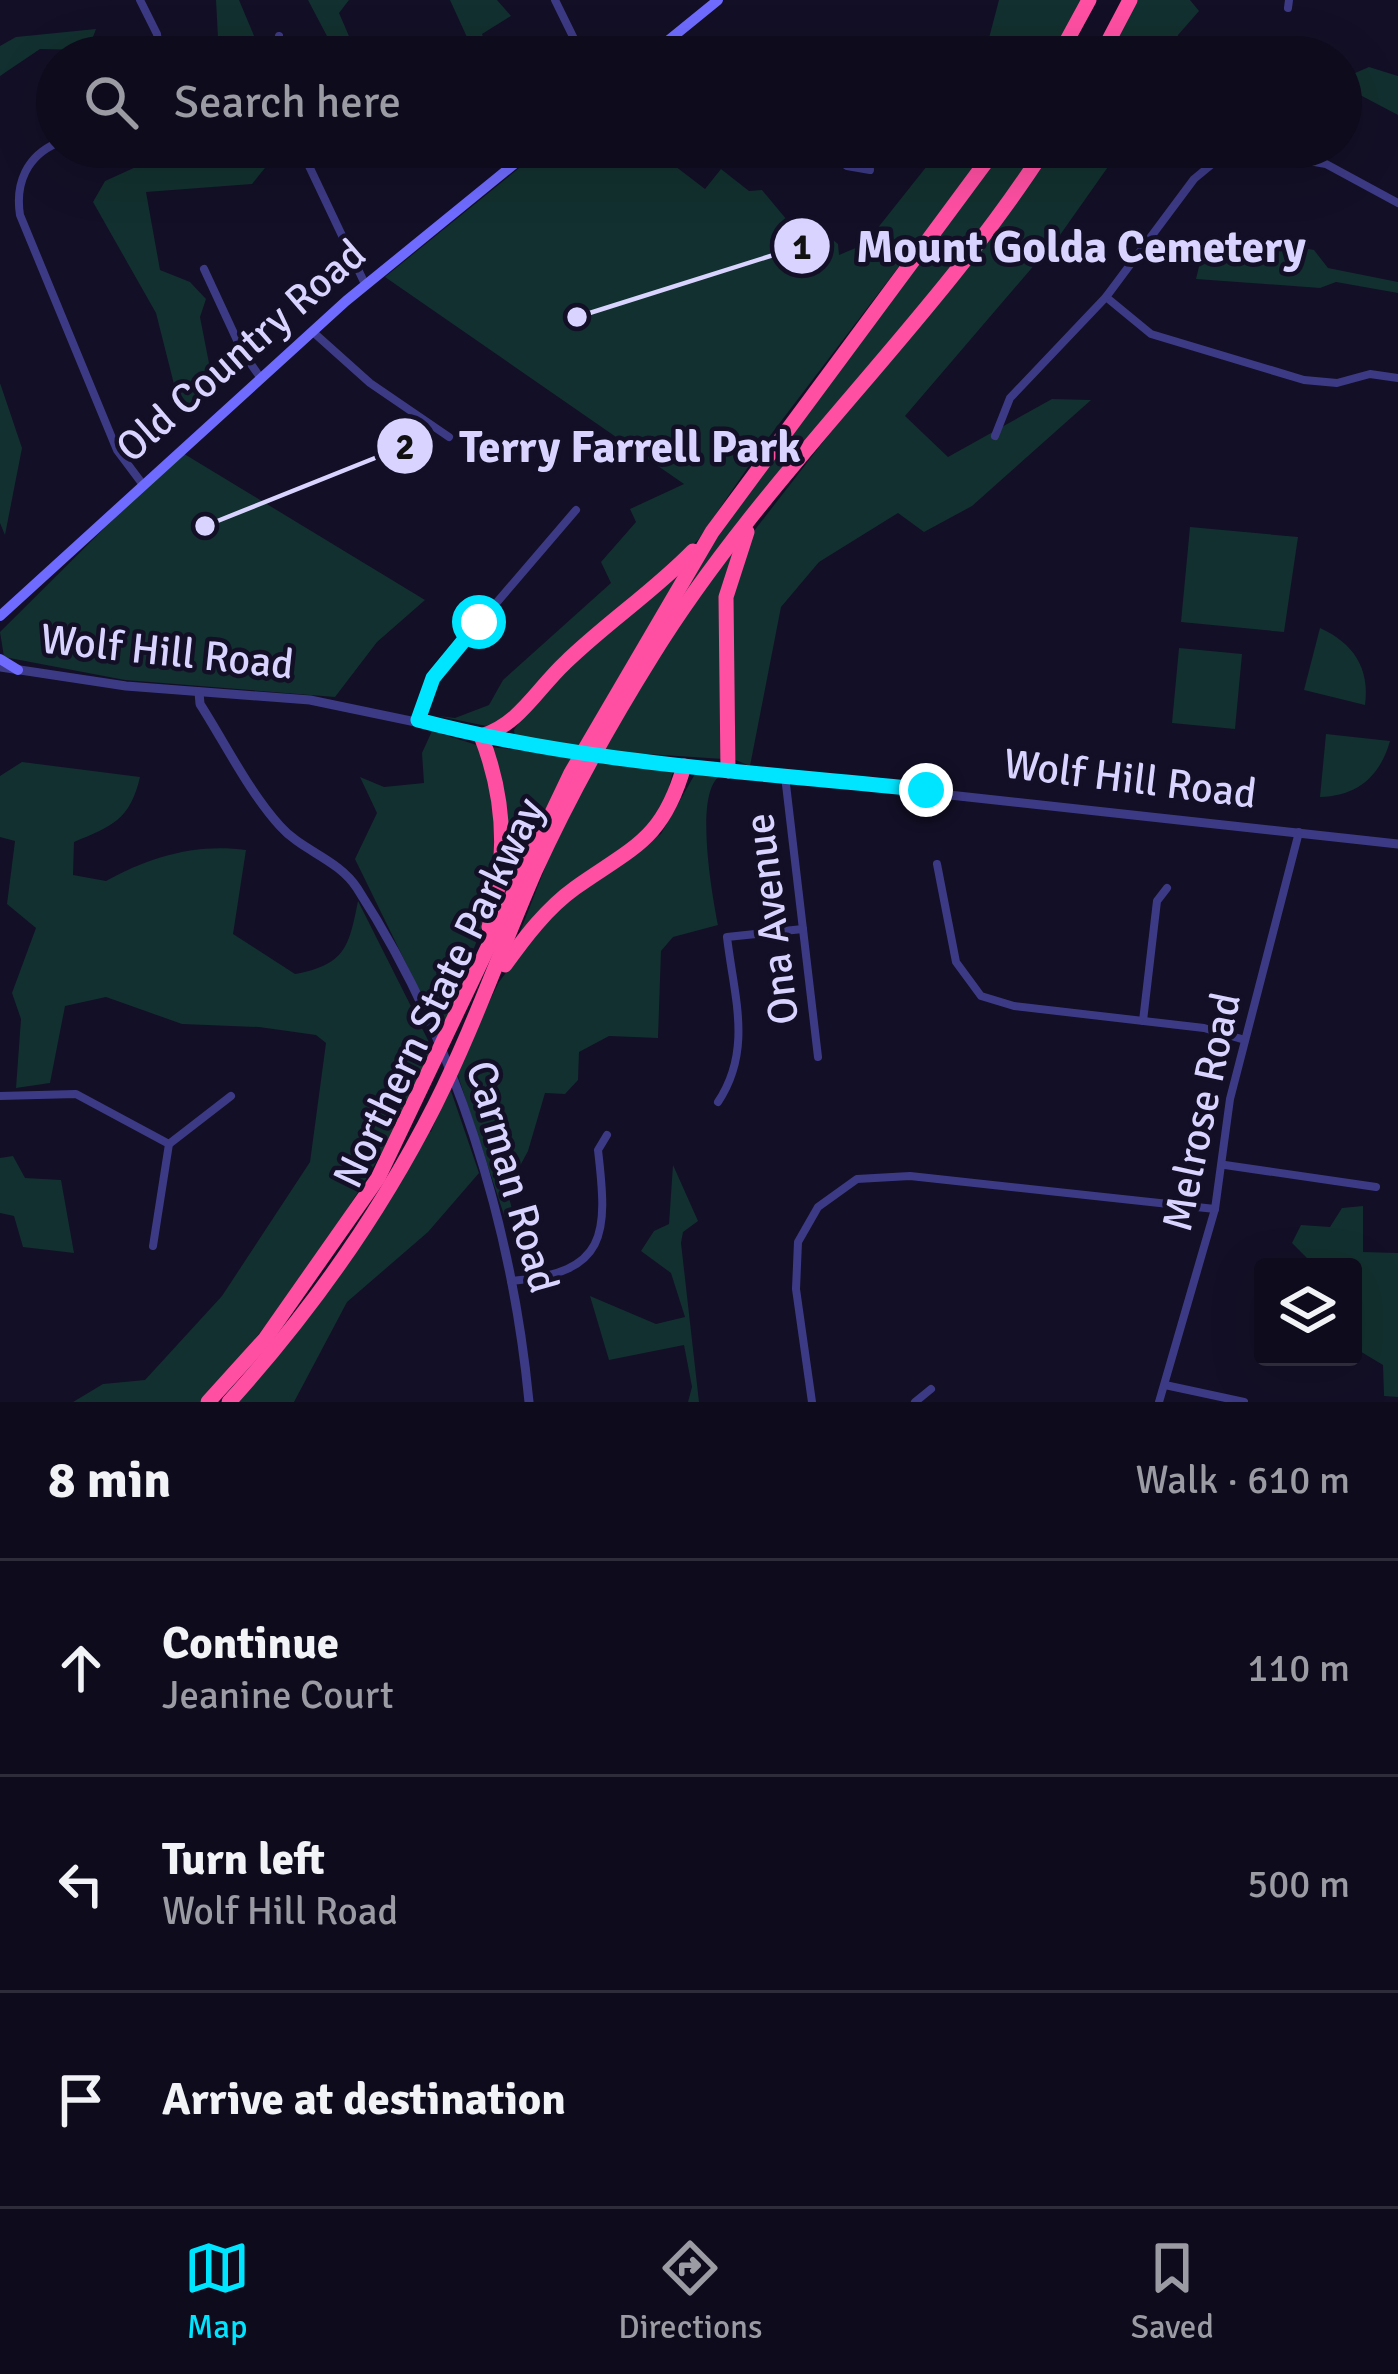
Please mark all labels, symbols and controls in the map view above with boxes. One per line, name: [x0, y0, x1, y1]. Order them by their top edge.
search box: [36, 36, 1362, 168]
icon: search: [78, 69, 144, 135]
text: Search here: [174, 75, 401, 130]
callout: Mount Golda Cemetery: [772, 206, 1330, 287]
text: Mount Golda Cemetery: [856, 220, 1307, 275]
text: 1: [792, 225, 812, 270]
street label: Old Country Road: [106, 229, 376, 473]
callout: Terry Farrell Park: [375, 406, 825, 487]
text: Terry Farrell Park: [459, 420, 801, 475]
text: 2: [395, 425, 415, 470]
route start: [452, 595, 506, 649]
street label: Wolf Hill Road: [38, 613, 296, 691]
street label: Wolf Hill Road: [1001, 738, 1259, 820]
route end: [899, 763, 953, 817]
street label: Northern State Parkway: [322, 789, 556, 1196]
street label: Ona Avenue: [734, 810, 810, 1028]
street label: Melrose Road: [1152, 988, 1252, 1236]
street label: Carman Road: [455, 1055, 569, 1299]
map controls: [1254, 1258, 1362, 1366]
button: layers: [1254, 1258, 1362, 1366]
text: 8 min: [48, 1449, 171, 1512]
text: Walk · 610 m: [1136, 1456, 1350, 1504]
text: Continue: [162, 1616, 339, 1671]
icon: ahead: [48, 1635, 114, 1701]
text: 110 m: [1247, 1644, 1350, 1692]
text: Jeanine Court: [162, 1671, 394, 1719]
text: Turn left: [162, 1832, 325, 1887]
icon: left: [48, 1851, 114, 1917]
text: 500 m: [1247, 1860, 1350, 1908]
text: Wolf Hill Road: [162, 1887, 398, 1935]
icon: arrive: [48, 2067, 114, 2133]
text: Arrive at destination: [162, 2072, 566, 2127]
tab: Map: [184, 2235, 250, 2348]
tab: Directions: [618, 2235, 763, 2348]
tab: Saved: [1131, 2235, 1214, 2348]

